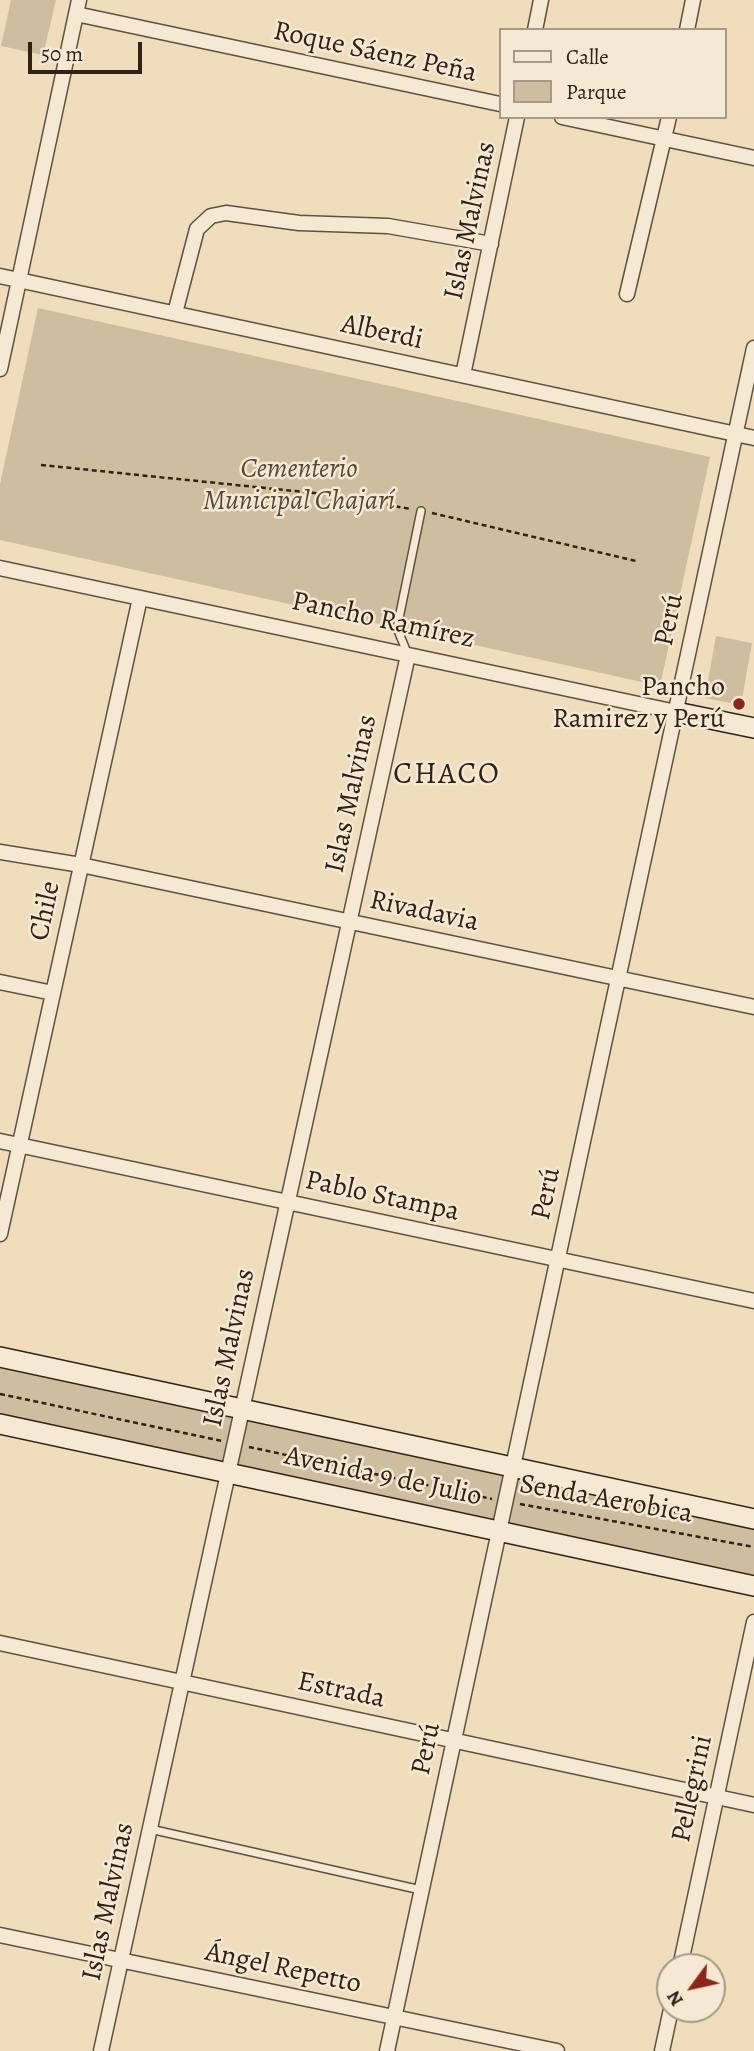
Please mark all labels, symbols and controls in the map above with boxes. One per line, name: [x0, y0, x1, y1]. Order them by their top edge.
street label: Roque Sáenz Peña: [270, 15, 480, 91]
scale bar: [32, 28, 145, 72]
legend: [498, 28, 726, 119]
text: 50 m: [41, 40, 83, 68]
text: Calle: [566, 43, 609, 71]
text: Parque: [566, 78, 626, 106]
street label: Islas Malvinas: [438, 139, 504, 303]
street label: Alberdi: [338, 308, 426, 358]
park label: Cementerio Municipal Chajarí: [203, 453, 395, 519]
street label: Pancho Ramírez: [288, 585, 478, 657]
street label: Perú: [648, 591, 692, 649]
place label: Pancho Ramirez y Perú: [552, 671, 725, 737]
marker: Pancho Ramirez y Perú: [731, 696, 747, 712]
street label: Islas Malvinas: [319, 712, 385, 876]
district label: CHACO: [394, 758, 500, 794]
street label: Chile: [23, 878, 69, 944]
street label: Rivadavia: [366, 884, 482, 940]
street label: Pablo Stampa: [302, 1164, 462, 1230]
street label: Perú: [525, 1165, 569, 1223]
street label: Islas Malvinas: [197, 1266, 263, 1430]
street label: Avenida 9 de Julio: [281, 1440, 485, 1514]
street label: Senda Aerobica: [517, 1468, 695, 1532]
street label: Estrada: [294, 1665, 388, 1717]
street label: Perú: [405, 1720, 449, 1778]
street label: Pellegrini: [665, 1732, 721, 1846]
street label: Islas Malvinas: [76, 1820, 142, 1984]
street label: Ángel Repetto: [202, 1936, 364, 2002]
north arrow: [656, 1953, 726, 2023]
text: N: [660, 1985, 690, 2011]

